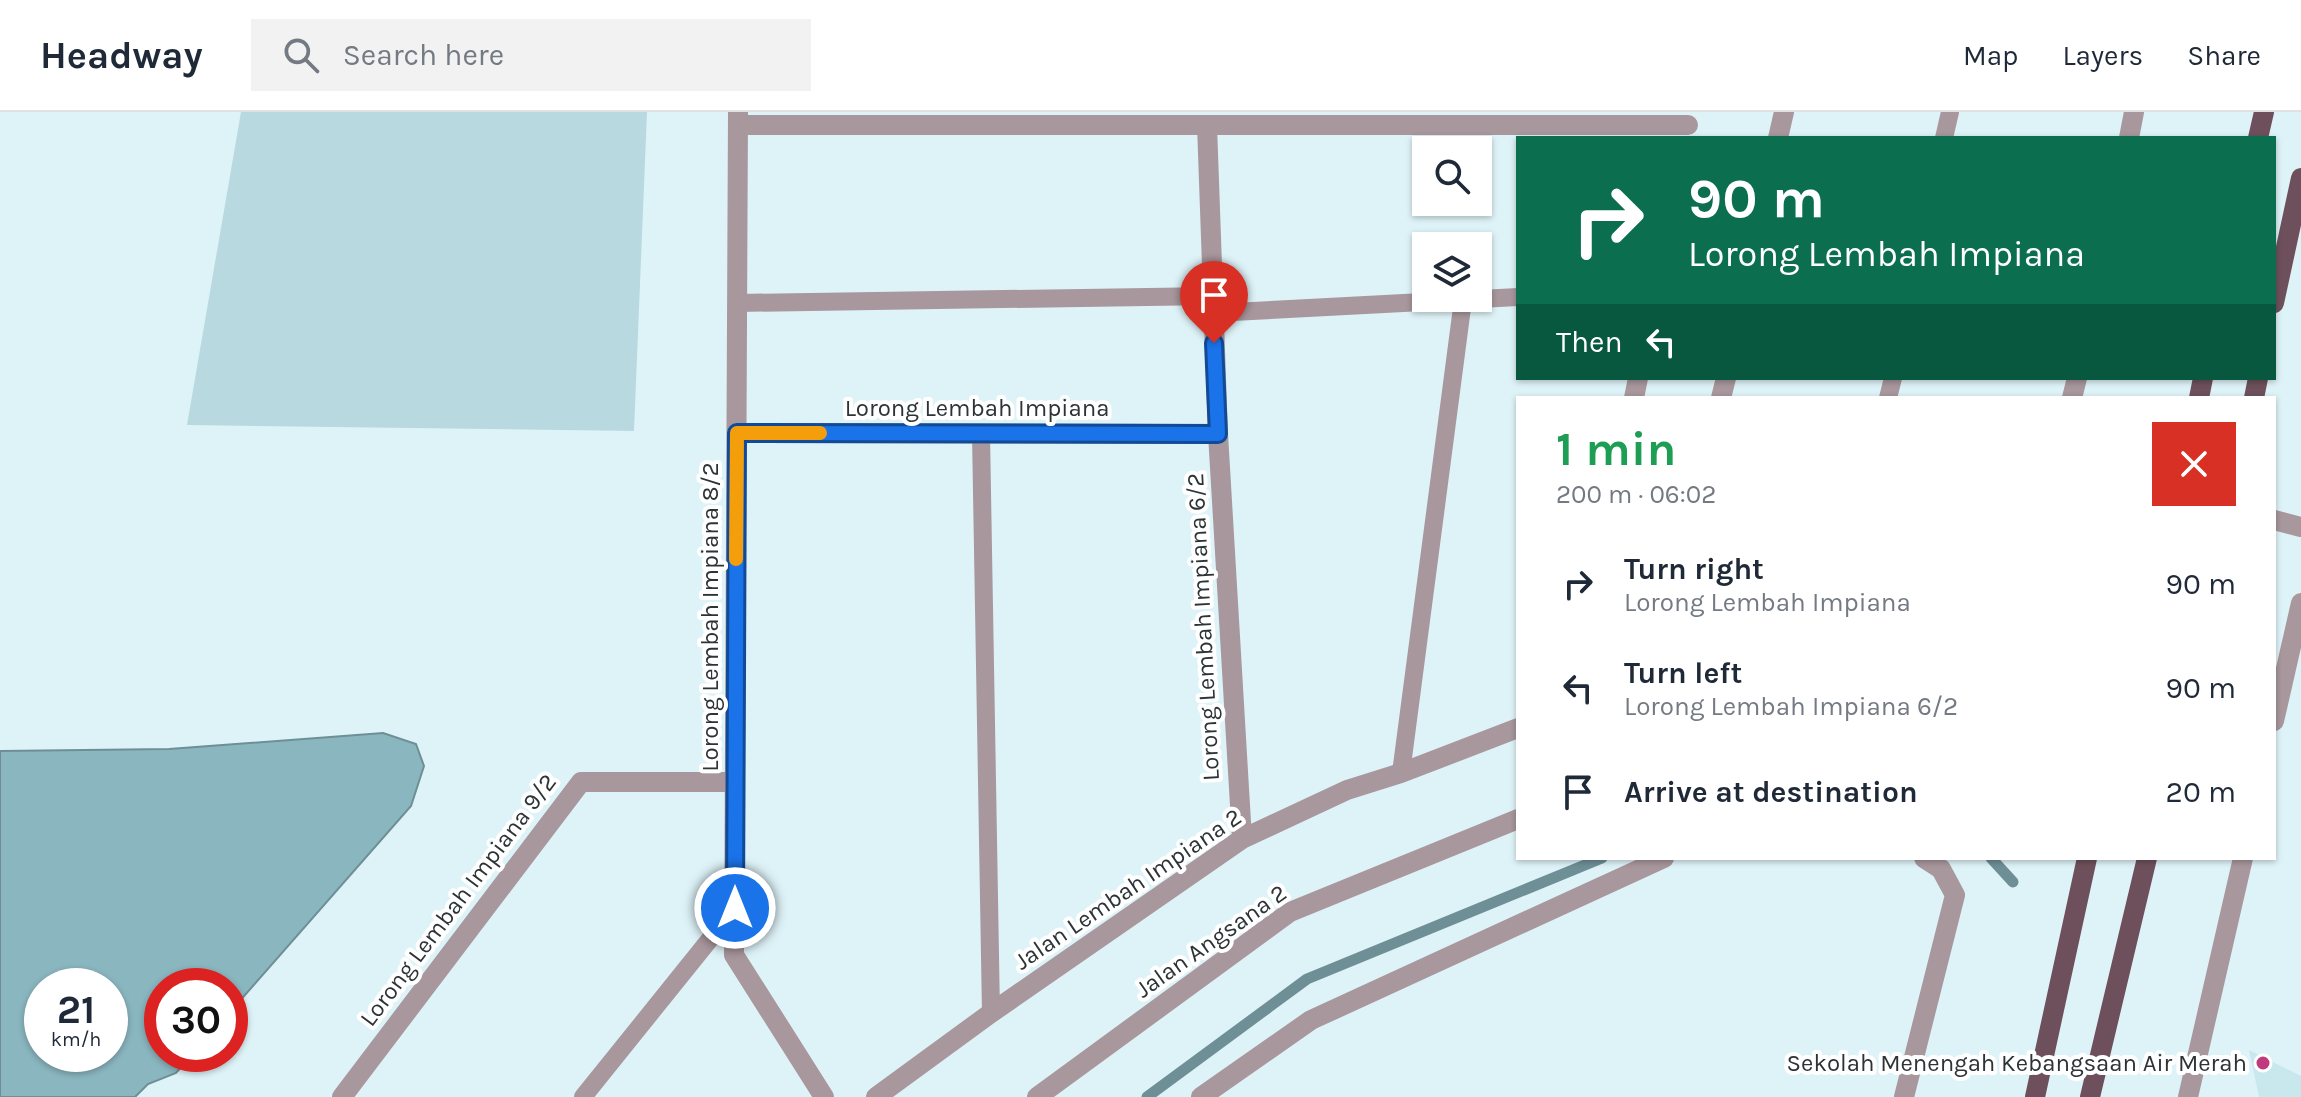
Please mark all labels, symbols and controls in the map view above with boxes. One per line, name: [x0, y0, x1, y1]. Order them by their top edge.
search box: [251, 19, 811, 91]
text: Headway: [40, 33, 203, 78]
icon: search: [279, 33, 323, 77]
text: Search here: [343, 37, 504, 73]
text: Map: [1963, 39, 2018, 72]
text: Layers: [2062, 39, 2143, 72]
text: Share: [2187, 39, 2261, 72]
map controls: [1412, 136, 1492, 312]
button: search: [1412, 136, 1492, 216]
text: 90 m: [1688, 166, 1825, 231]
icon: right: [1556, 168, 1660, 272]
button: layers: [1412, 232, 1492, 312]
text: Lorong Lembah Impiana: [1688, 233, 2085, 275]
pin: [1180, 261, 1248, 343]
icon: arrive: [1192, 273, 1236, 317]
icon: left: [1639, 320, 1683, 364]
text: Then: [1556, 324, 1623, 360]
street label: Lorong Lembah Impiana: [845, 394, 1109, 422]
text: 1 min: [1556, 421, 1676, 477]
button: close: [2152, 422, 2236, 506]
street label: Lorong Lembah Impiana 8/2: [696, 462, 724, 772]
street label: Lorong Lembah Impiana 6/2: [1181, 472, 1225, 782]
text: 200 m · 06:02: [1556, 479, 1716, 510]
text: Turn right: [1624, 551, 1764, 587]
icon: right: [1556, 562, 1600, 606]
text: 90 m: [2166, 566, 2236, 602]
text: Lorong Lembah Impiana: [1624, 587, 1911, 618]
text: Turn left: [1624, 655, 1742, 691]
icon: left: [1556, 666, 1600, 710]
text: 90 m: [2166, 670, 2236, 706]
text: Lorong Lembah Impiana 6/2: [1624, 691, 1958, 722]
street label: Lorong Lembah Impiana 9/2: [354, 768, 562, 1032]
icon: arrive: [1556, 770, 1600, 814]
text: Arrive at destination: [1624, 774, 1918, 810]
text: 20 m: [2166, 774, 2236, 810]
street label: Jalan Lembah Impiana 2: [1009, 803, 1247, 975]
position arrow: [693, 866, 777, 950]
street label: Jalan Angsana 2: [1130, 878, 1292, 1004]
speed limit sign: 30: [144, 968, 248, 1072]
text: 21: [57, 986, 95, 1033]
text: km/h: [51, 1028, 101, 1051]
place label: Sekolah Menengah Kebangsaan Air Merah: [1787, 1049, 2247, 1077]
marker: Sekolah Menengah Kebangsaan Air Merah: [2254, 1054, 2272, 1072]

